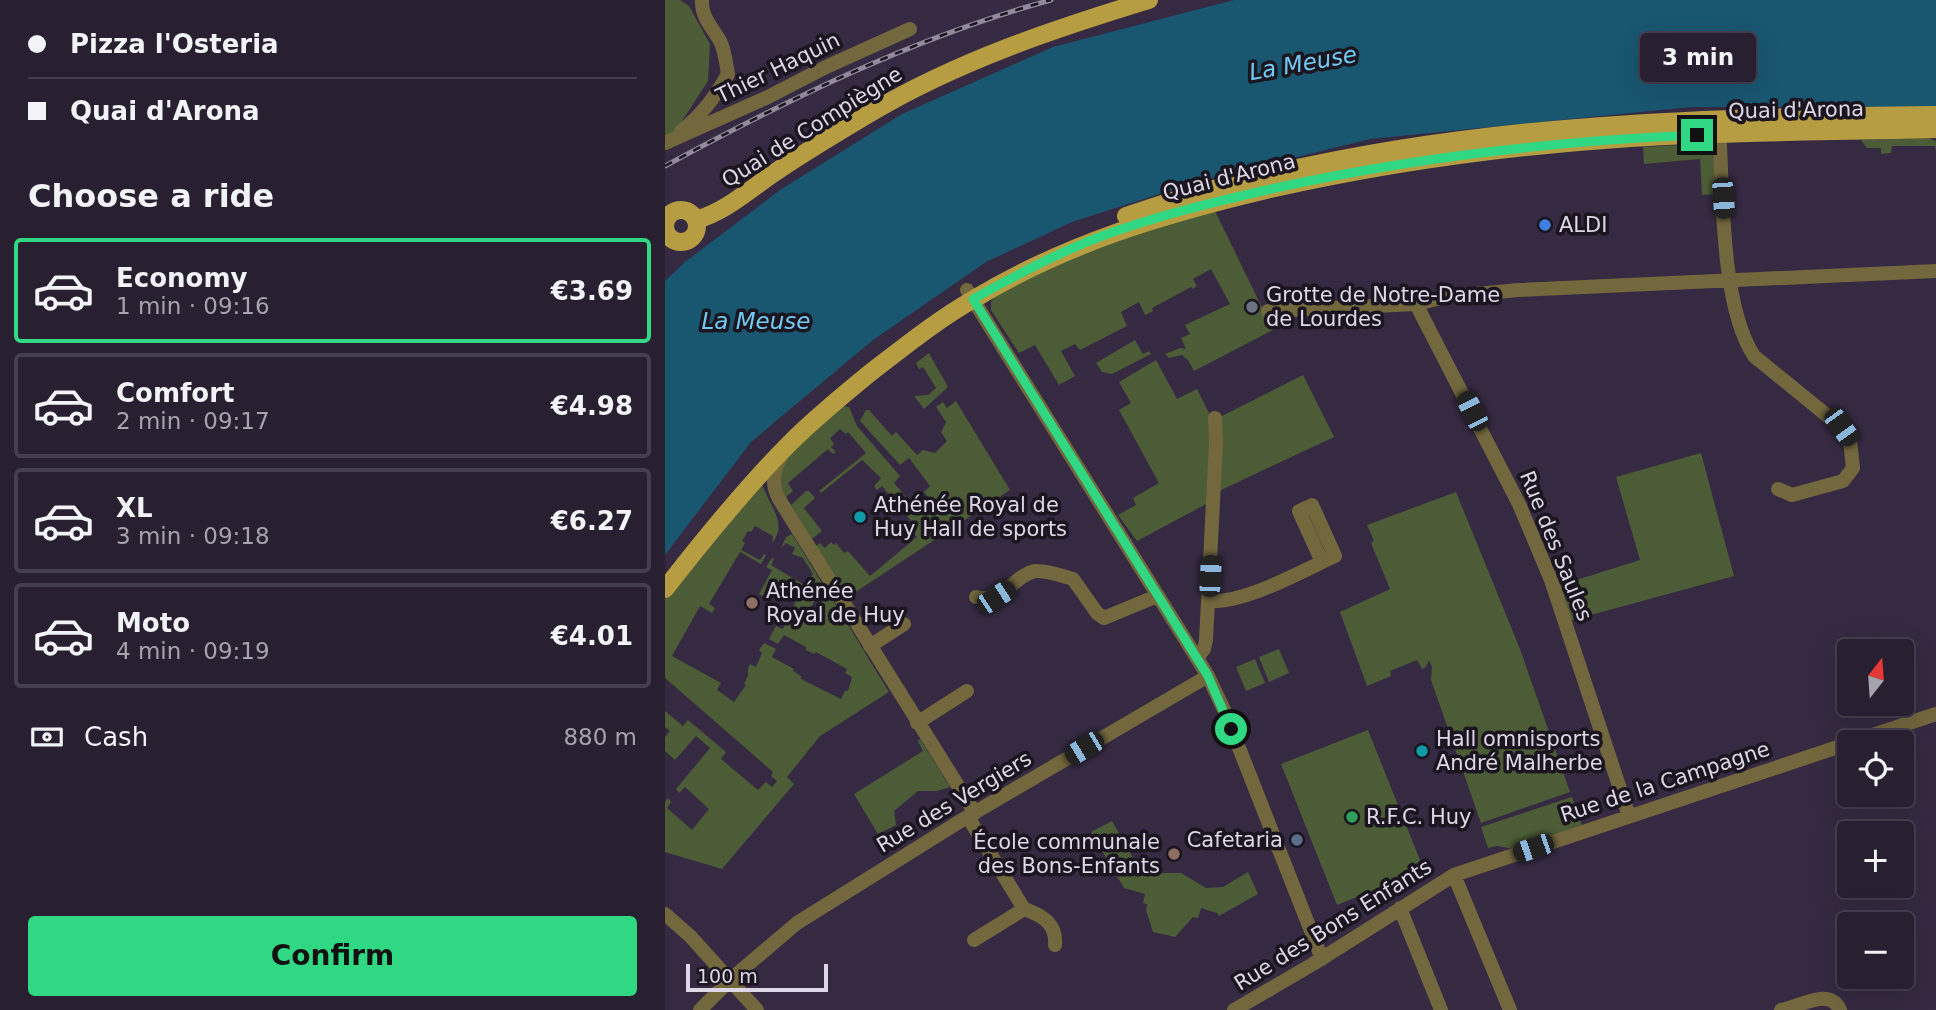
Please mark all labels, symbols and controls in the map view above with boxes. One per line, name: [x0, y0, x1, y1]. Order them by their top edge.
street label: Thier Haquin: [711, 28, 844, 109]
text: Pizza l'Osteria: [70, 29, 279, 59]
callout: 3 min: [1639, 33, 1755, 82]
water label: La Meuse: [1247, 41, 1359, 85]
text: 3 min: [1662, 44, 1734, 70]
street label: Quai de Compiègne: [718, 62, 906, 192]
text: Quai d'Arona: [70, 96, 260, 126]
street label: Quai d'Arona: [1728, 97, 1864, 123]
route end: [1681, 119, 1713, 151]
street label: Quai d'Arona: [1160, 149, 1298, 205]
car: [1712, 176, 1735, 220]
text: Choose a ride: [28, 177, 274, 215]
place label: ALDI: [1559, 213, 1607, 237]
marker: ALDI: [1537, 217, 1553, 233]
icon: car: [32, 259, 95, 322]
text: Economy: [116, 263, 247, 293]
text: €3.69: [551, 276, 633, 306]
place label: Grotte de Notre-Dame de Lourdes: [1266, 283, 1500, 331]
text: 1 min · 09:16: [116, 293, 270, 319]
marker: Grotte de Notre-Dame de Lourdes: [1244, 299, 1260, 315]
water label: La Meuse: [702, 308, 810, 334]
icon: car: [32, 374, 95, 437]
text: Comfort: [116, 378, 234, 408]
car: [1454, 388, 1491, 434]
text: €4.98: [551, 391, 633, 421]
car: [1821, 404, 1862, 450]
text: 2 min · 09:17: [116, 408, 270, 434]
street label: Rue des Saules: [1515, 468, 1597, 624]
icon: car: [32, 489, 95, 552]
text: XL: [116, 493, 153, 523]
place label: Athénée Royal de Huy Hall de sports: [874, 493, 1067, 541]
text: €6.27: [551, 506, 633, 536]
marker: Athénée Royal de Huy Hall de sports: [852, 509, 868, 525]
text: 3 min · 09:18: [116, 523, 270, 549]
car: [1199, 554, 1222, 598]
car: [973, 577, 1020, 617]
place label: Athénée Royal de Huy: [766, 579, 905, 627]
marker: Athénée Royal de Huy: [744, 595, 760, 611]
icon: car: [32, 604, 95, 667]
text: Moto: [116, 608, 190, 638]
text: €4.01: [551, 621, 633, 651]
text: 4 min · 09:19: [116, 638, 270, 664]
north arrow: [1837, 639, 1915, 716]
map controls: [1837, 639, 1914, 989]
route start: [1215, 713, 1247, 745]
icon: cash: [28, 718, 66, 756]
text: Cash: [84, 722, 148, 752]
text: 880 m: [563, 724, 637, 750]
place label: Hall omnisports André Malherbe: [1436, 727, 1603, 775]
car: [1061, 728, 1108, 768]
button: locate: [1837, 730, 1914, 807]
street label: Rue de la Campagne: [1557, 737, 1773, 827]
marker: Hall omnisports André Malherbe: [1414, 743, 1430, 759]
street label: Rue des Vergiers: [872, 746, 1036, 858]
place label: R.F.C. Huy: [1366, 805, 1471, 829]
marker: R.F.C. Huy: [1344, 809, 1360, 825]
button: +: [1837, 821, 1914, 898]
place label: Cafetaria: [1187, 828, 1283, 852]
place label: École communale des Bons-Enfants: [973, 829, 1160, 878]
car: [1510, 831, 1557, 865]
marker: Cafetaria: [1289, 832, 1305, 848]
marker: École communale des Bons-Enfants: [1166, 846, 1182, 862]
street label: Rue des Bons Enfants: [1230, 854, 1436, 996]
button: −: [1837, 912, 1914, 989]
button: Confirm: [28, 916, 637, 996]
scale bar: [686, 961, 828, 993]
text: 100 m: [697, 965, 758, 987]

